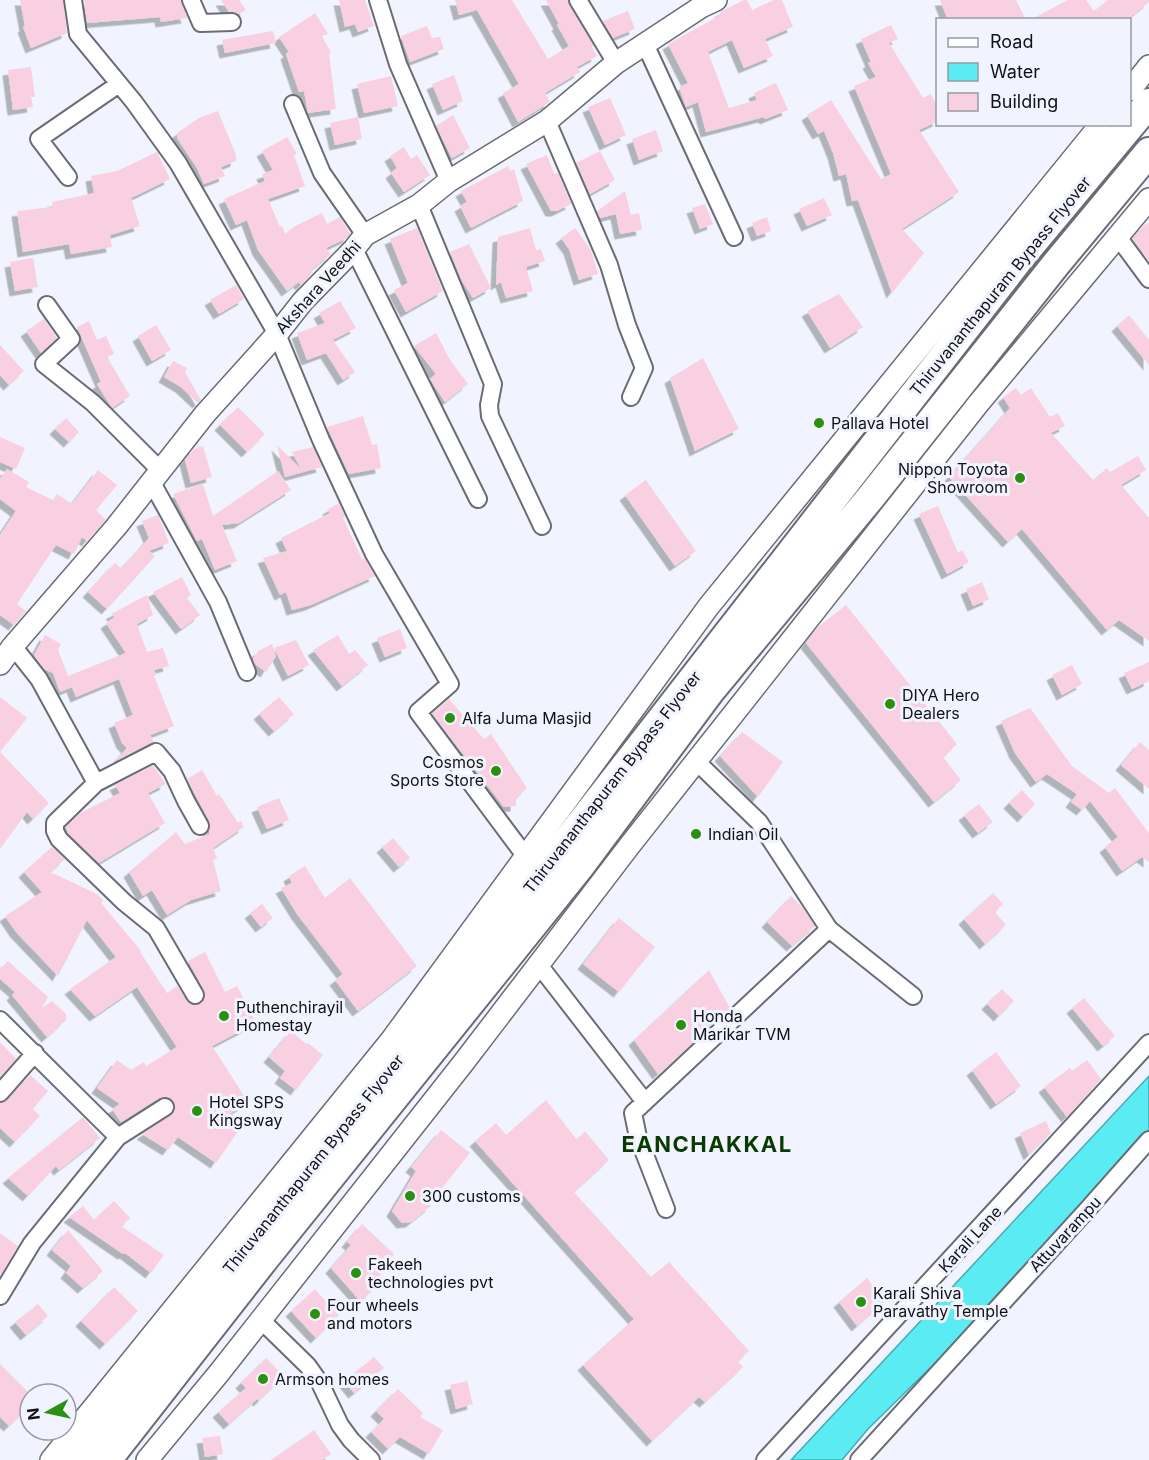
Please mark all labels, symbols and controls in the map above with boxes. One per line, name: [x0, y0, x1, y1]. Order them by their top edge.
legend: [936, 18, 1131, 126]
text: Road: [990, 31, 1033, 52]
text: Water: [990, 61, 1040, 82]
text: Building: [990, 91, 1058, 112]
street label: Thiruvananthapuram Bypass Flyover: [905, 172, 1095, 400]
street label: Akshara Veedhi: [271, 236, 365, 338]
place label: Pallava Hotel: [831, 413, 929, 433]
marker: Pallava Hotel: [812, 416, 826, 430]
place label: Nippon Toyota Showroom: [898, 459, 1008, 497]
marker: Nippon Toyota Showroom: [1013, 471, 1027, 485]
street label: Thiruvananthapuram Bypass Flyover: [519, 667, 705, 897]
place label: DIYA Hero Dealers: [902, 685, 980, 723]
marker: DIYA Hero Dealers: [883, 697, 897, 711]
place label: Alfa Juma Masjid: [462, 708, 592, 728]
marker: Alfa Juma Masjid: [443, 711, 457, 725]
place label: Cosmos Sports Store: [390, 752, 484, 790]
marker: Cosmos Sports Store: [489, 764, 503, 778]
place label: Indian Oil: [708, 824, 778, 844]
marker: Indian Oil: [689, 827, 703, 841]
place label: Puthenchirayil Homestay: [236, 997, 343, 1035]
place label: Honda Marikar TVM: [693, 1006, 791, 1044]
marker: Puthenchirayil Homestay: [217, 1009, 231, 1023]
marker: Honda Marikar TVM: [674, 1018, 688, 1032]
street label: Thiruvananthapuram Bypass Flyover: [218, 1050, 408, 1278]
place label: Hotel SPS Kingsway: [209, 1092, 284, 1130]
marker: Hotel SPS Kingsway: [190, 1104, 204, 1118]
district label: EANCHAKKAL: [621, 1131, 793, 1157]
place label: 300 customs: [422, 1186, 521, 1206]
marker: 300 customs: [403, 1189, 417, 1203]
street label: Attuvarampu: [1025, 1192, 1105, 1276]
street label: Karali Lane: [934, 1202, 1006, 1276]
place label: Fakeeh technologies pvt: [368, 1254, 493, 1292]
marker: Fakeeh technologies pvt: [349, 1266, 363, 1280]
place label: Karali Shiva Paravathy Temple: [873, 1283, 1008, 1321]
place label: Four wheels and motors: [327, 1295, 419, 1333]
marker: Karali Shiva Paravathy Temple: [854, 1295, 868, 1309]
marker: Four wheels and motors: [308, 1307, 322, 1321]
place label: Armson homes: [275, 1369, 389, 1389]
marker: Armson homes: [256, 1372, 270, 1386]
north arrow: [18, 1382, 78, 1442]
text: N: [22, 1407, 44, 1422]

